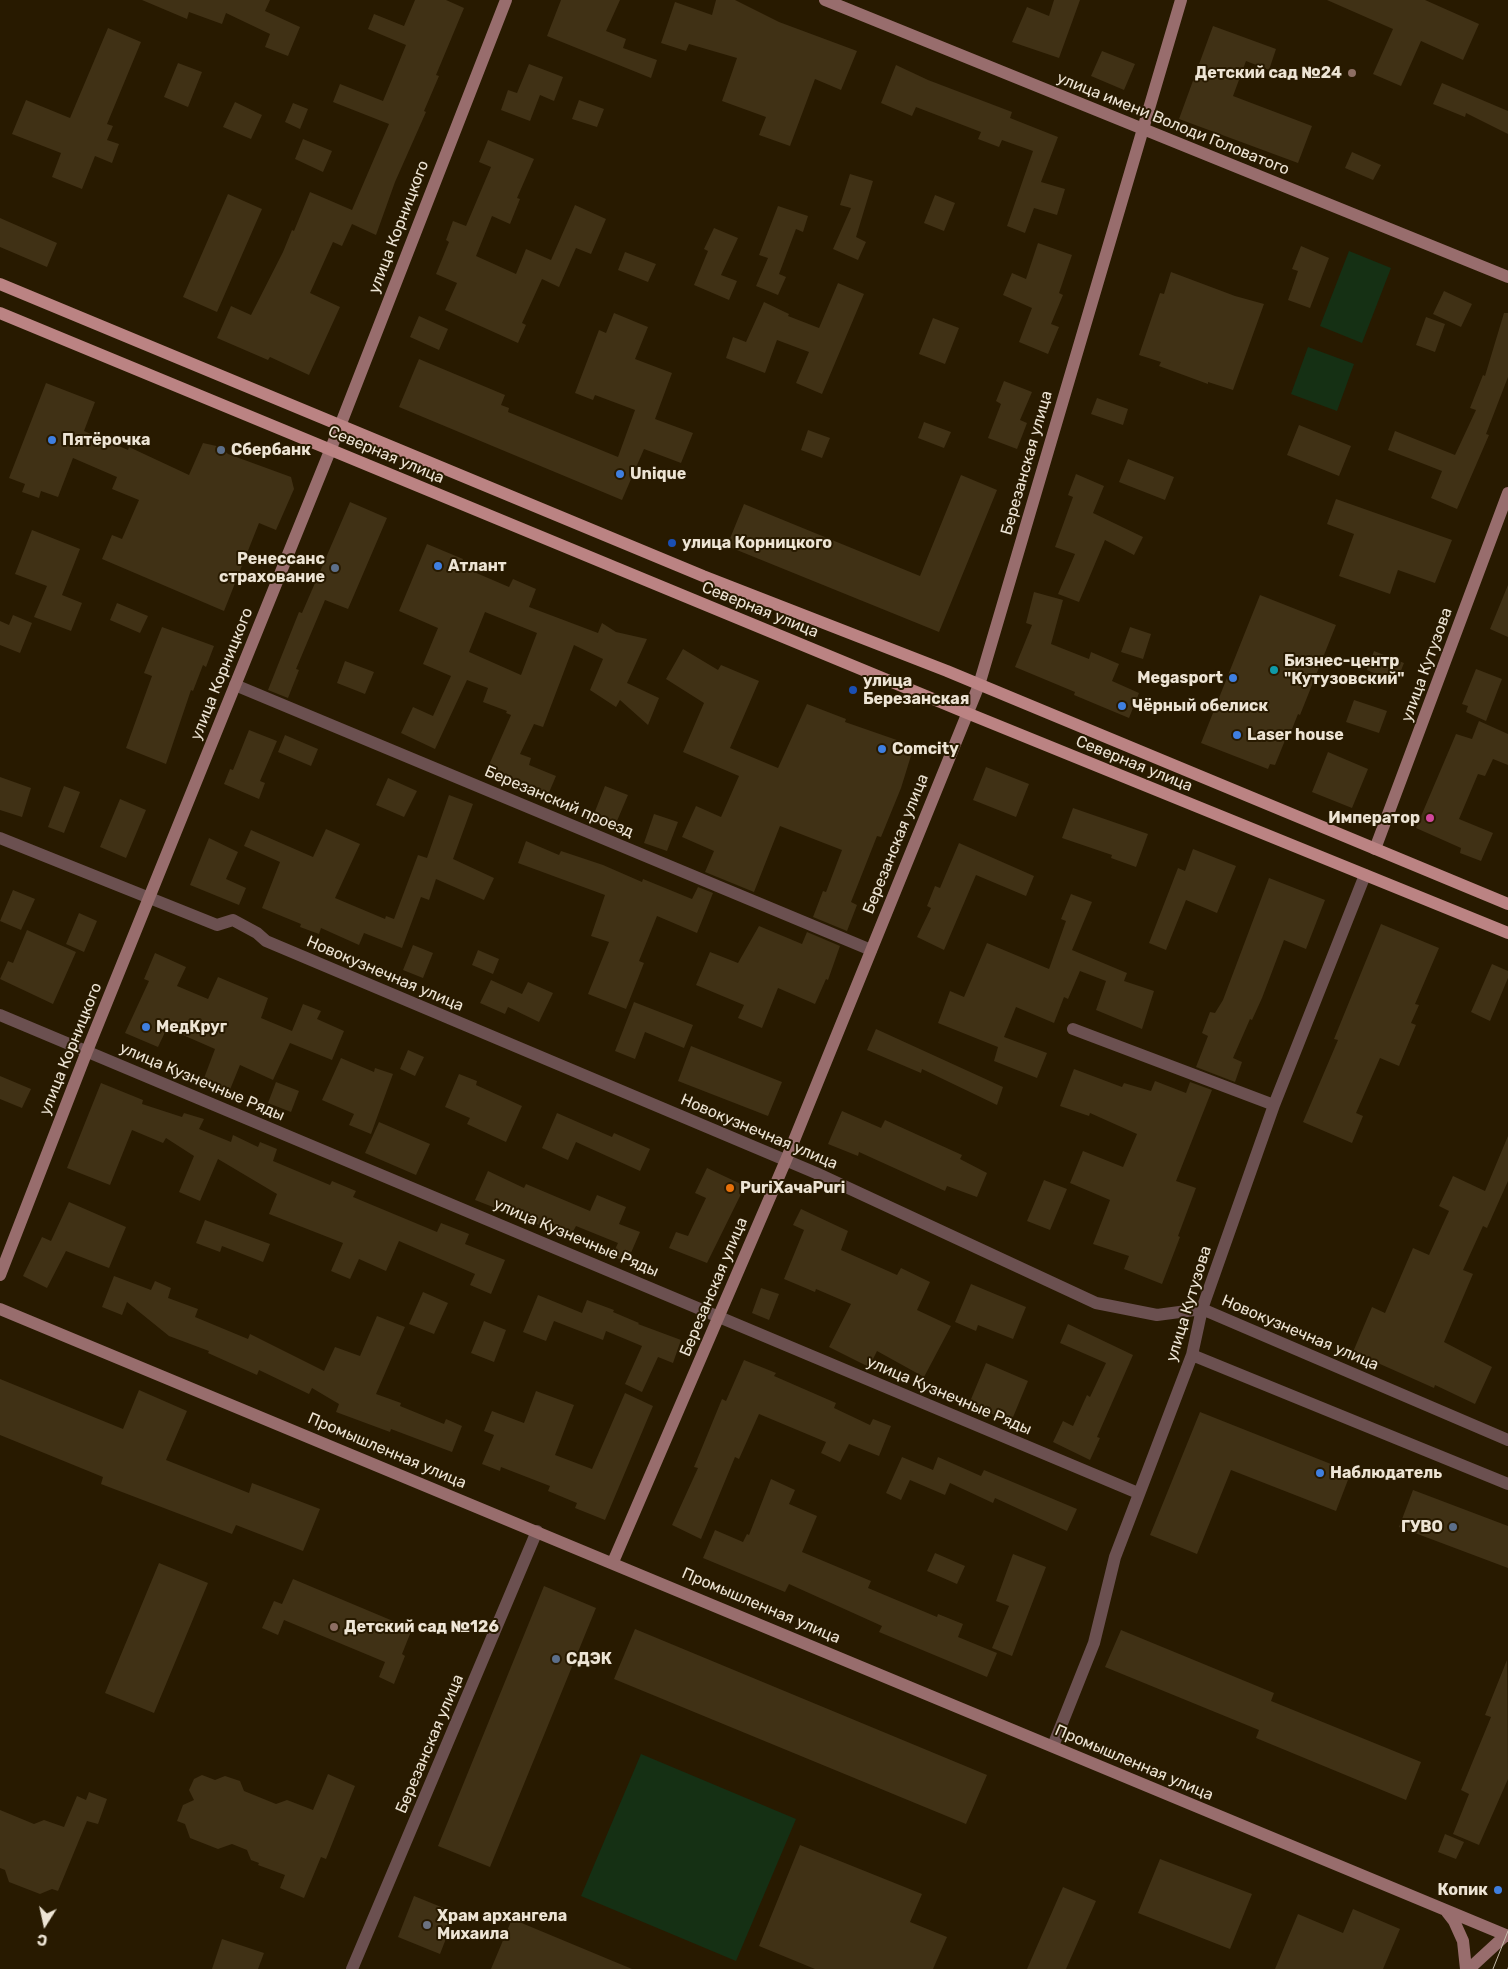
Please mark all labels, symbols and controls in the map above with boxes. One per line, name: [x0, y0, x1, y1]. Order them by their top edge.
place label: Детский сад №24: [1195, 63, 1342, 83]
marker: Детский сад №24: [1346, 67, 1358, 79]
street label: улица имени Володи Головатого: [1054, 68, 1292, 180]
street label: улица Корницкого: [365, 158, 433, 296]
street label: Березанская улица: [997, 389, 1057, 537]
street label: Северная улица: [325, 422, 447, 488]
place label: Пятёрочка: [62, 430, 151, 450]
marker: Пятёрочка: [46, 434, 58, 446]
place label: Сбербанк: [231, 440, 311, 460]
marker: Сбербанк: [215, 444, 227, 456]
place label: Unique: [630, 464, 686, 484]
marker: Unique: [614, 468, 626, 480]
place label: улица Корницкого: [682, 533, 832, 553]
marker: улица Корницкого: [666, 537, 678, 549]
place label: Ренессанс страхование: [219, 549, 325, 587]
place label: Атлант: [448, 556, 507, 576]
marker: Атлант: [432, 560, 444, 572]
marker: Ренессанс страхование: [329, 562, 341, 574]
street label: Северная улица: [699, 578, 821, 642]
street label: улица Корницкого: [187, 605, 257, 743]
street label: улица Кутузова: [1397, 605, 1457, 725]
place label: Бизнес-центр "Кутузовский": [1284, 651, 1405, 689]
marker: Бизнес-центр "Кутузовский": [1268, 664, 1280, 676]
place label: Megasport: [1137, 668, 1223, 688]
place label: улица Березанская: [863, 671, 969, 709]
marker: Megasport: [1227, 672, 1239, 684]
marker: улица Березанская: [847, 684, 859, 696]
place label: Чёрный обелиск: [1132, 696, 1268, 716]
marker: Чёрный обелиск: [1116, 700, 1128, 712]
place label: Laser house: [1247, 725, 1344, 745]
marker: Laser house: [1231, 729, 1243, 741]
street label: Северная улица: [1073, 732, 1195, 796]
place label: Comcity: [892, 739, 959, 759]
marker: Comcity: [876, 743, 888, 755]
street label: Березанский проезд: [482, 762, 636, 842]
street label: Березанская улица: [859, 771, 933, 917]
place label: Император: [1328, 808, 1420, 828]
marker: Император: [1424, 812, 1436, 824]
street label: Новокузнечная улица: [303, 932, 467, 1016]
street label: улица Корницкого: [36, 980, 106, 1118]
place label: МедКруг: [156, 1017, 227, 1037]
marker: МедКруг: [140, 1021, 152, 1033]
street label: улица Кузнечные Ряды: [116, 1038, 288, 1126]
street label: Новокузнечная улица: [677, 1090, 841, 1174]
place label: PuriХачаPuri: [740, 1178, 845, 1198]
marker: PuriХачаPuri: [724, 1182, 736, 1194]
street label: улица Кузнечные Ряды: [490, 1194, 662, 1282]
street label: Березанская улица: [676, 1215, 752, 1359]
street label: улица Кутузова: [1162, 1244, 1216, 1364]
street label: Новокузнечная улица: [1218, 1291, 1382, 1375]
street label: улица Кузнечные Ряды: [863, 1352, 1035, 1440]
street label: Промышленная улица: [305, 1409, 469, 1493]
place label: Наблюдатель: [1330, 1463, 1442, 1483]
marker: Наблюдатель: [1314, 1467, 1326, 1479]
place label: ГУВО: [1401, 1517, 1443, 1537]
marker: ГУВО: [1447, 1521, 1459, 1533]
street label: Промышленная улица: [679, 1564, 843, 1648]
place label: Детский сад №126: [344, 1617, 499, 1637]
marker: Детский сад №126: [328, 1621, 340, 1633]
place label: СДЭК: [566, 1649, 612, 1669]
marker: СДЭК: [550, 1653, 562, 1665]
street label: Березанская улица: [392, 1672, 468, 1816]
street label: Промышленная улица: [1052, 1721, 1216, 1805]
place label: Копик: [1437, 1880, 1488, 1900]
marker: Копик: [1492, 1884, 1504, 1896]
north arrow: [20, 1899, 70, 1949]
place label: Храм архангела Михаила: [437, 1906, 567, 1944]
marker: Храм архангела Михаила: [421, 1919, 433, 1931]
text: С: [36, 1930, 49, 1948]

